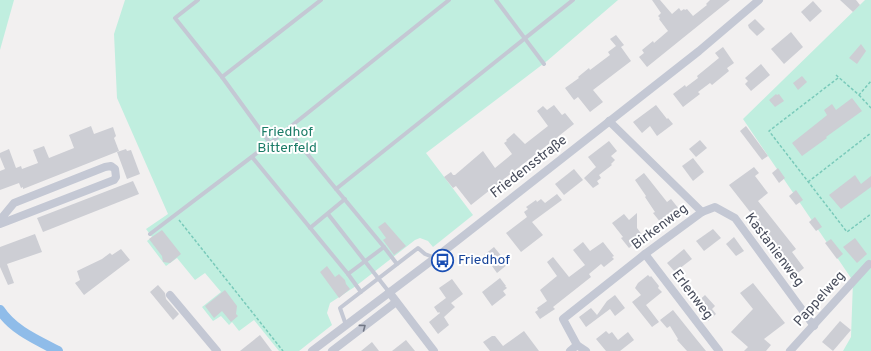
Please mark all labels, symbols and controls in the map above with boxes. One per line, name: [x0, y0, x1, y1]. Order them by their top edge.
park label: Friedhof Bitterfeld: [257, 124, 317, 157]
street label: Friedensstraße: [487, 132, 571, 202]
street label: Birkenweg: [628, 200, 692, 254]
street label: Kastanienweg: [741, 210, 807, 290]
bus stop icon: Friedhof: [429, 247, 455, 273]
place label: Friedhof: [458, 252, 510, 269]
street label: Erlenweg: [668, 267, 716, 323]
street label: Pappelweg: [791, 268, 849, 330]
one-way arrow: [358, 325, 365, 332]

